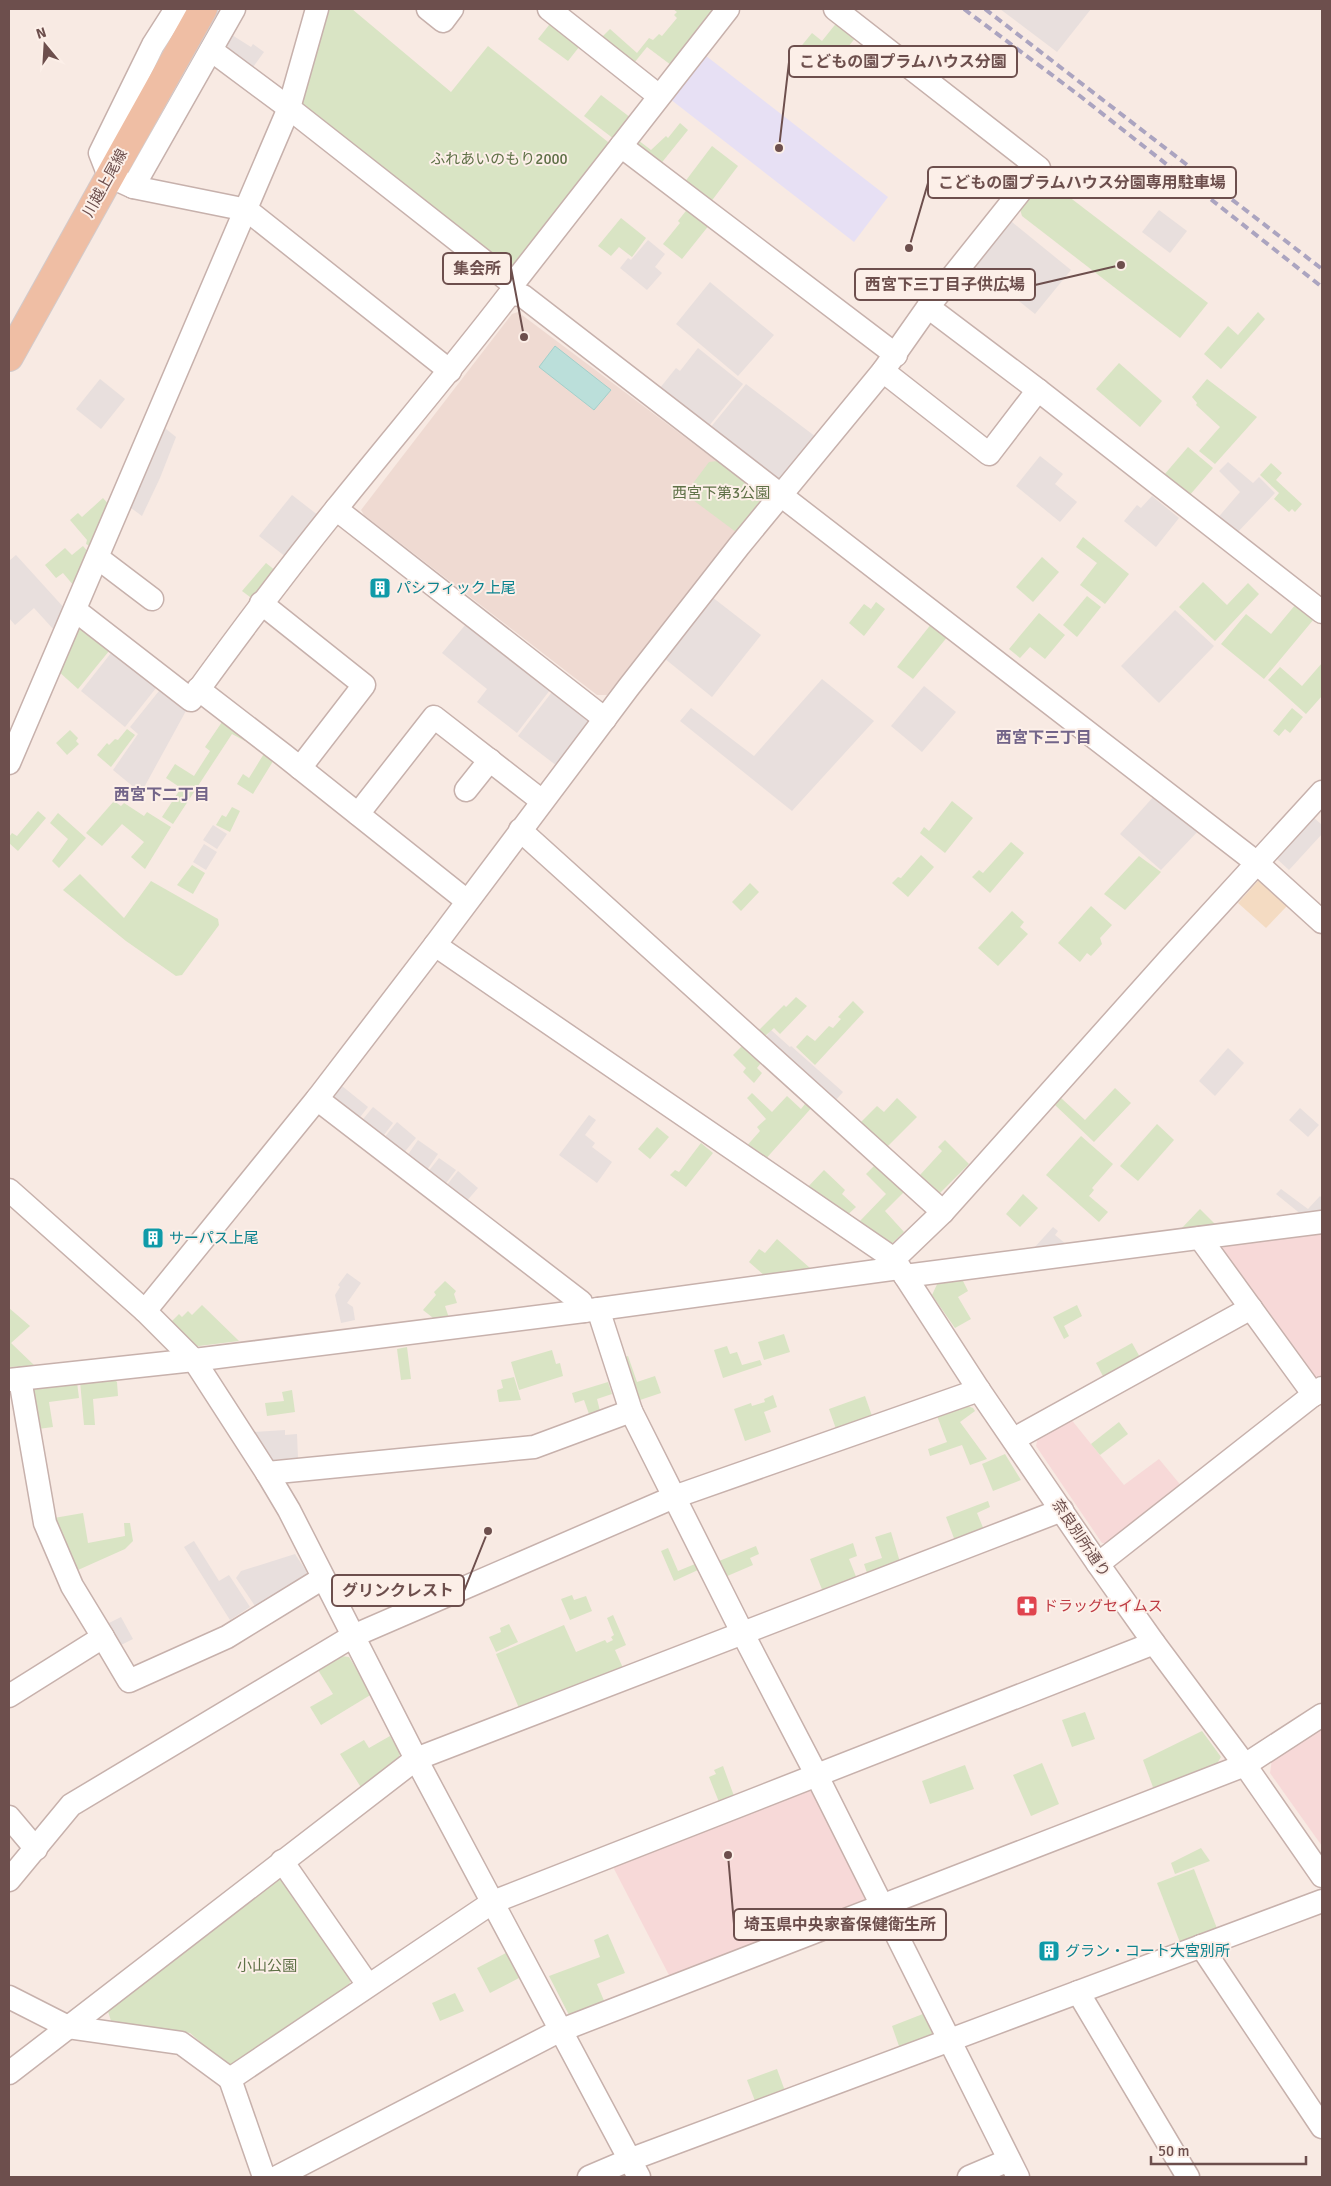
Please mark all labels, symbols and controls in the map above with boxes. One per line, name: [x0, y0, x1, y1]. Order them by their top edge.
north arrow: [20, 20, 70, 70]
text: N: [34, 24, 48, 43]
callout: こどもの園プラムハウス分園: [789, 46, 1017, 77]
text: こどもの園プラムハウス分園: [799, 52, 1007, 72]
street label: 川越上尾線: [79, 146, 131, 220]
park label: ふれあいのもり2000: [430, 150, 568, 168]
callout: こどもの園プラムハウス分園専用駐車場: [928, 167, 1236, 198]
text: こどもの園プラムハウス分園専用駐車場: [938, 173, 1226, 193]
callout: 集会所: [443, 253, 511, 284]
text: 集会所: [453, 259, 501, 279]
callout: 西宮下三丁目子供広場: [855, 269, 1035, 300]
text: 西宮下三丁目子供広場: [865, 275, 1025, 295]
park label: 西宮下第3公園: [672, 484, 770, 502]
building icon: パシフィック上尾: [368, 576, 392, 600]
place label: パシフィック上尾: [396, 579, 516, 597]
district label: 西宮下三丁目: [996, 728, 1092, 748]
district label: 西宮下二丁目: [114, 785, 210, 805]
building icon: サーパス上尾: [141, 1226, 165, 1250]
place label: サーパス上尾: [169, 1229, 259, 1247]
street label: 奈良別所通り: [1048, 1496, 1114, 1580]
callout: グリンクレスト: [332, 1575, 464, 1606]
text: グリンクレスト: [342, 1581, 454, 1601]
pharmacy icon: ドラッグセイムス: [1015, 1594, 1039, 1618]
place label: ドラッグセイムス: [1043, 1597, 1163, 1615]
callout: 埼玉県中央家畜保健衛生所: [734, 1909, 946, 1940]
text: 埼玉県中央家畜保健衛生所: [744, 1915, 936, 1935]
building icon: グラン・コート大宮別所: [1037, 1939, 1061, 1963]
place label: グラン・コート大宮別所: [1065, 1942, 1230, 1960]
park label: 小山公園: [237, 1957, 297, 1975]
scale bar: [1151, 2134, 1306, 2166]
text: 50 m: [1158, 2142, 1189, 2160]

